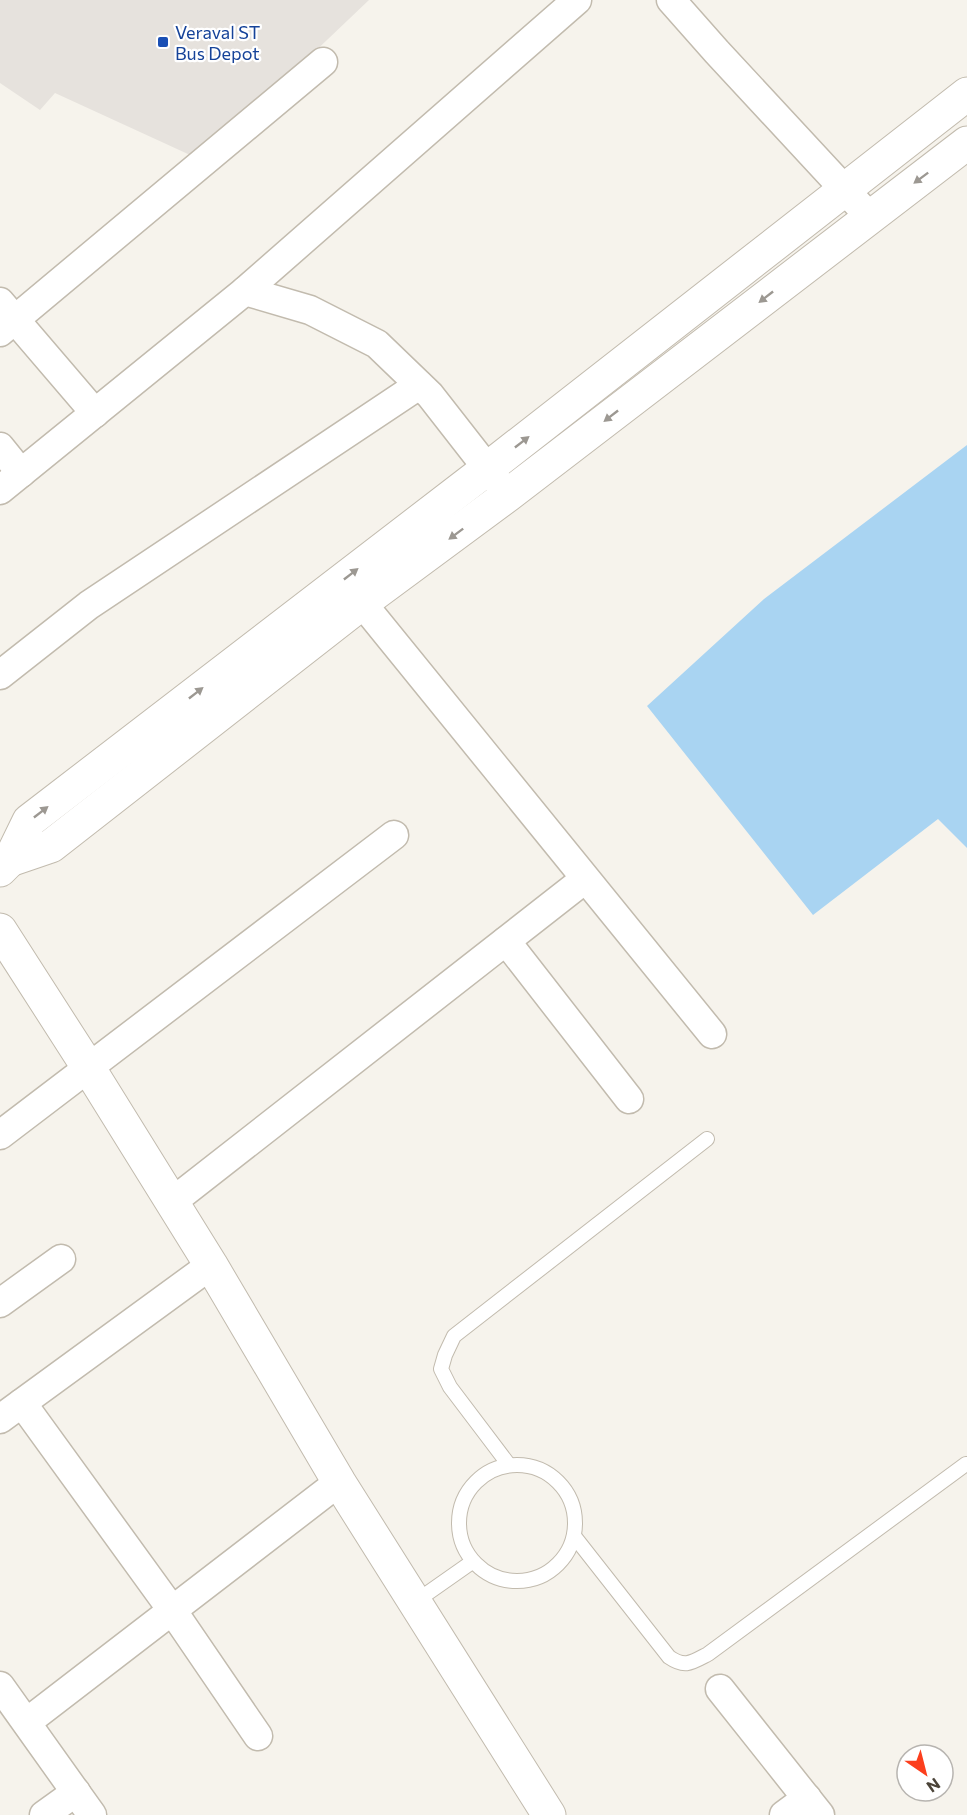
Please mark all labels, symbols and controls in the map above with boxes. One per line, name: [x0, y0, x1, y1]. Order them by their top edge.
place label: Veraval ST Bus Depot: [175, 21, 260, 64]
marker: Veraval ST Bus Depot: [156, 35, 170, 49]
one-way arrow: [913, 172, 929, 184]
one-way arrow: [758, 290, 774, 303]
one-way arrow: [604, 409, 619, 421]
one-way arrow: [514, 437, 529, 449]
one-way arrow: [448, 527, 464, 540]
one-way arrow: [343, 569, 358, 581]
one-way arrow: [188, 687, 204, 699]
one-way arrow: [33, 806, 49, 818]
north arrow: [895, 1743, 955, 1803]
text: N: [924, 1774, 944, 1797]

